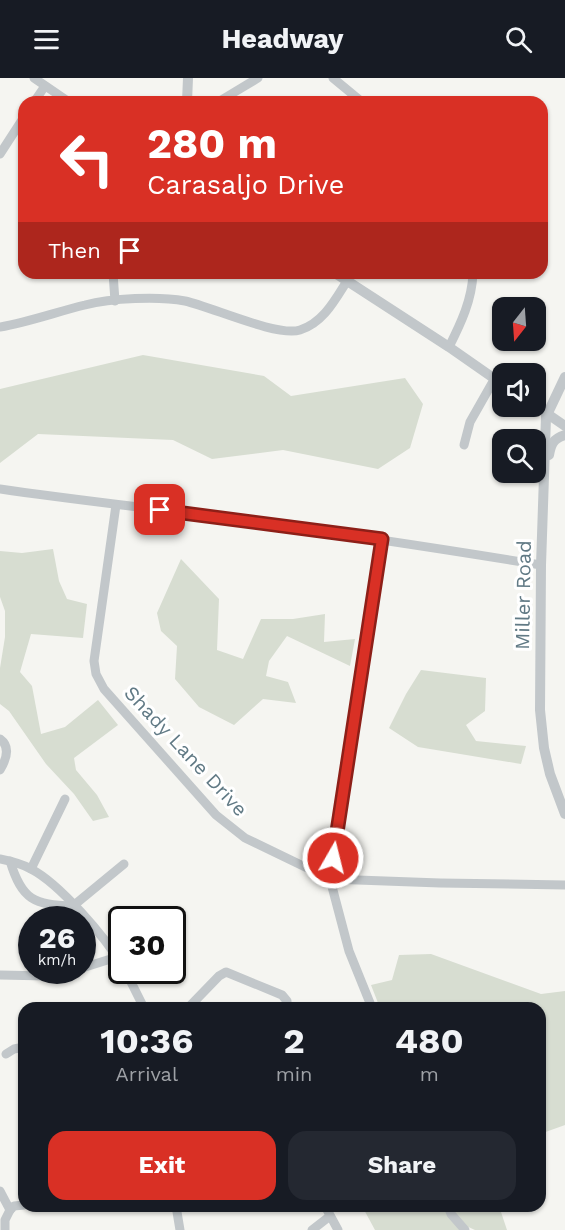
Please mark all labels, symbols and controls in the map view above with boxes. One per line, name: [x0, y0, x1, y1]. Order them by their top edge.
icon: menu: [30, 23, 63, 56]
text: Headway: [221, 23, 344, 55]
icon: search: [502, 23, 535, 56]
text: 280 m: [147, 119, 277, 168]
icon: left: [48, 120, 126, 198]
text: Carasaljo Drive: [147, 169, 344, 201]
icon: arrive: [113, 234, 146, 267]
text: Then: [48, 238, 101, 263]
north arrow: [492, 297, 546, 351]
map controls: [492, 297, 546, 483]
button: sound: [492, 363, 546, 417]
button: search: [492, 429, 546, 483]
pin: [134, 484, 185, 535]
icon: arrive: [143, 493, 176, 526]
street label: Miller Road: [510, 540, 536, 650]
street label: Shady Lane Drive: [119, 681, 253, 821]
position arrow: [301, 826, 365, 890]
speed limit sign: 30: [108, 906, 186, 984]
text: 26: [39, 920, 75, 955]
text: km/h: [38, 951, 76, 969]
text: 10:36: [100, 1020, 193, 1062]
text: 2: [283, 1020, 305, 1062]
text: 480: [395, 1020, 464, 1062]
text: Arrival: [116, 1062, 178, 1086]
text: min: [276, 1062, 312, 1086]
text: m: [420, 1062, 439, 1086]
button: Exit: [48, 1131, 276, 1200]
button: Share: [288, 1131, 516, 1200]

